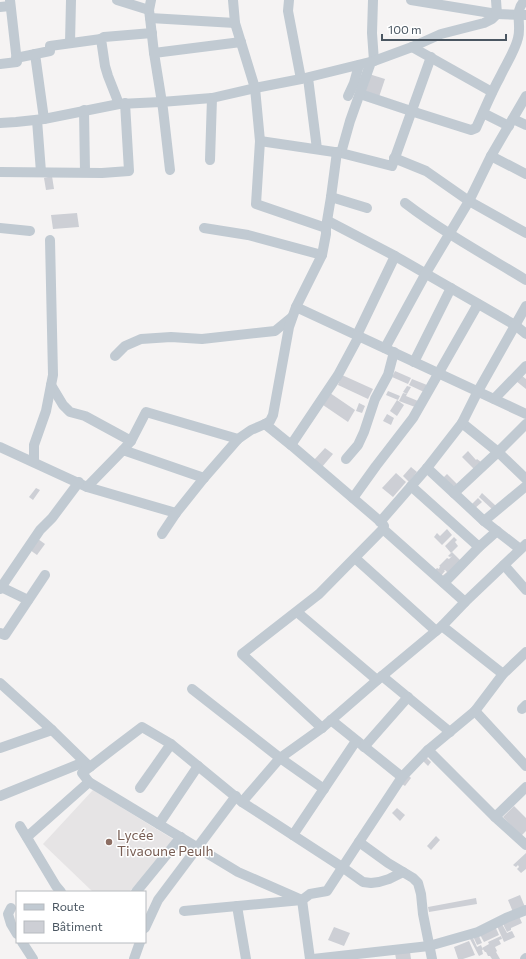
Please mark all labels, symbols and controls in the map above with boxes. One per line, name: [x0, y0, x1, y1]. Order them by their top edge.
scale bar: [382, 16, 506, 42]
text: 100 m: [388, 22, 422, 36]
place label: Lycée Tivaoune Peulh: [117, 826, 214, 859]
marker: Lycée Tivaoune Peulh: [104, 837, 114, 847]
legend: [16, 891, 146, 943]
text: Route: [52, 899, 85, 913]
text: Bâtiment: [52, 919, 103, 933]

